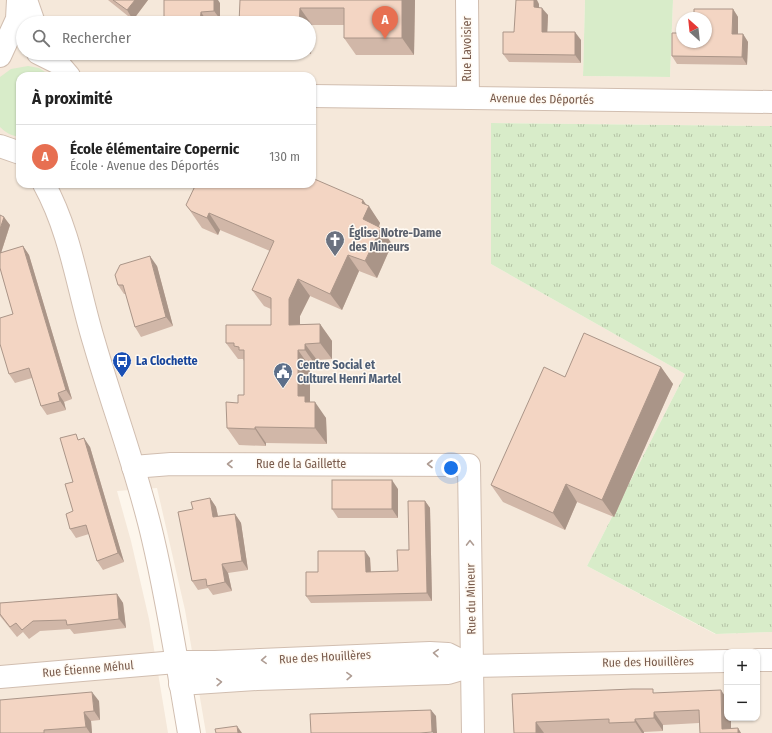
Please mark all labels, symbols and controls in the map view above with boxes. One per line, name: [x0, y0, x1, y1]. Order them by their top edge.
pin: A: [372, 6, 398, 39]
north arrow: [676, 12, 712, 48]
street label: Rue Lavoisier: [460, 15, 474, 82]
search box: [16, 16, 316, 60]
icon: search: [30, 27, 52, 49]
text: Rechercher: [62, 29, 131, 47]
text: À proximité: [32, 88, 113, 109]
street label: Avenue des Déportés: [490, 91, 594, 107]
text: École élémentaire Copernic: [70, 140, 239, 158]
text: A: [41, 149, 49, 164]
text: 130 m: [269, 149, 300, 164]
text: École · Avenue des Déportés: [70, 158, 219, 173]
place label: Église Notre-Dame des Mineurs: [349, 224, 441, 254]
church icon: Église Notre-Dame des Mineurs: [324, 229, 346, 257]
bus stop icon: La Clochette: [111, 350, 133, 378]
place label: La Clochette: [136, 354, 198, 368]
place label: Centre Social et Culturel Henri Martel: [297, 358, 402, 386]
public building icon: Centre Social et Culturel Henri Martel: [272, 361, 294, 389]
street label: Rue de la Gaillette: [256, 457, 346, 471]
your location: [441, 458, 461, 478]
one-way arrow: [227, 460, 233, 468]
one-way arrow: [427, 460, 433, 468]
one-way arrow: [466, 540, 474, 546]
street label: Rue du Mineur: [463, 562, 479, 635]
street label: Rue des Houillères: [279, 648, 371, 666]
one-way arrow: [433, 649, 439, 658]
map controls: [724, 649, 760, 721]
button: +: [724, 649, 760, 685]
street label: Rue des Houillères: [602, 654, 694, 670]
one-way arrow: [261, 656, 267, 664]
street label: Rue Étienne Méhul: [42, 657, 134, 680]
one-way arrow: [346, 672, 352, 680]
one-way arrow: [216, 677, 222, 686]
button: −: [724, 685, 760, 721]

